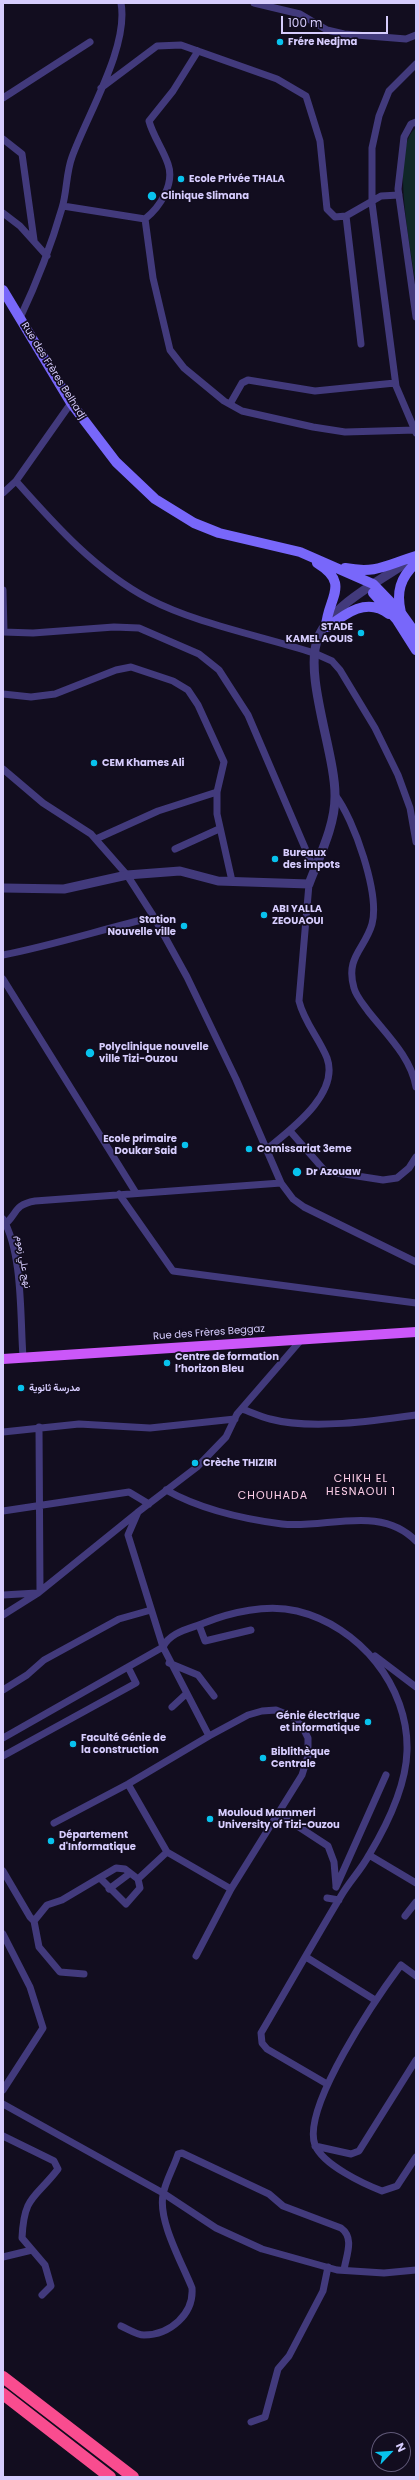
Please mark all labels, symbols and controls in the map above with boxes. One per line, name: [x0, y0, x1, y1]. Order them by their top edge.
scale bar: [283, 8, 390, 34]
text: 100 m: [288, 14, 322, 31]
place label: Frére Nedjma: [288, 36, 357, 48]
marker: Frére Nedjma: [275, 37, 285, 47]
place label: Ecole Privée THALA: [189, 173, 285, 185]
marker: Ecole Privée THALA: [176, 174, 186, 184]
marker: Clinique Slimana: [146, 190, 158, 202]
place label: Clinique Slimana: [161, 190, 249, 202]
street label: Rue des Frères Belhadj: [18, 320, 88, 422]
place label: STADE KAMEL AOUIS: [286, 621, 353, 644]
marker: STADE KAMEL AOUIS: [356, 628, 366, 638]
place label: CEM Khames Ali: [102, 757, 185, 769]
marker: CEM Khames Ali: [89, 758, 99, 768]
place label: Bureaux des impots: [283, 847, 340, 870]
marker: Bureaux des impots: [270, 854, 280, 864]
place label: ABI YALLA ZEOUAOUI: [272, 903, 324, 926]
marker: ABI YALLA ZEOUAOUI: [259, 910, 269, 920]
place label: Station Nouvelle ville: [108, 914, 176, 938]
marker: Station Nouvelle ville: [179, 921, 189, 931]
place label: Polyclinique nouvelle ville Tizi-Ouzou: [99, 1041, 209, 1064]
marker: Polyclinique nouvelle ville Tizi-Ouzou: [84, 1047, 96, 1059]
place label: Ecole primaire Doukar Said: [103, 1133, 177, 1156]
marker: Ecole primaire Doukar Said: [180, 1140, 190, 1150]
place label: Comissariat 3eme: [257, 1143, 352, 1155]
marker: Comissariat 3eme: [244, 1144, 254, 1154]
marker: Dr Azouaw: [291, 1166, 303, 1178]
place label: Dr Azouaw: [306, 1166, 361, 1178]
street label: نهج علي زموم: [13, 1235, 33, 1289]
street label: Rue des Frères Beggaz: [153, 1323, 265, 1343]
place label: Centre de formation l’horizon Bleu: [175, 1351, 279, 1374]
marker: Centre de formation l’horizon Bleu: [162, 1358, 172, 1368]
place label: مدرسة ثانوية: [29, 1382, 80, 1394]
marker: مدرسة ثانوية: [16, 1383, 26, 1393]
place label: Crèche THIZIRI: [203, 1457, 277, 1469]
marker: Crèche THIZIRI: [190, 1458, 200, 1468]
district label: CHIKH EL HESNAOUI 1: [326, 1472, 396, 1498]
district label: CHOUHADA: [238, 1489, 308, 1503]
place label: Génie électrique et informatique: [276, 1710, 360, 1734]
marker: Génie électrique et informatique: [363, 1717, 373, 1727]
place label: Faculté Génie de la construction: [81, 1732, 166, 1756]
marker: Faculté Génie de la construction: [68, 1739, 78, 1749]
place label: Biblithèque Centrale: [271, 1746, 330, 1770]
marker: Biblithèque Centrale: [258, 1753, 268, 1763]
place label: Mouloud Mammeri University of Tizi-Ouzou: [218, 1807, 340, 1830]
marker: Mouloud Mammeri University of Tizi-Ouzou: [205, 1814, 215, 1824]
place label: Département d'Informatique: [59, 1829, 136, 1852]
marker: Département d'Informatique: [46, 1836, 56, 1846]
north arrow: [371, 2432, 411, 2472]
text: N: [392, 2440, 410, 2454]

